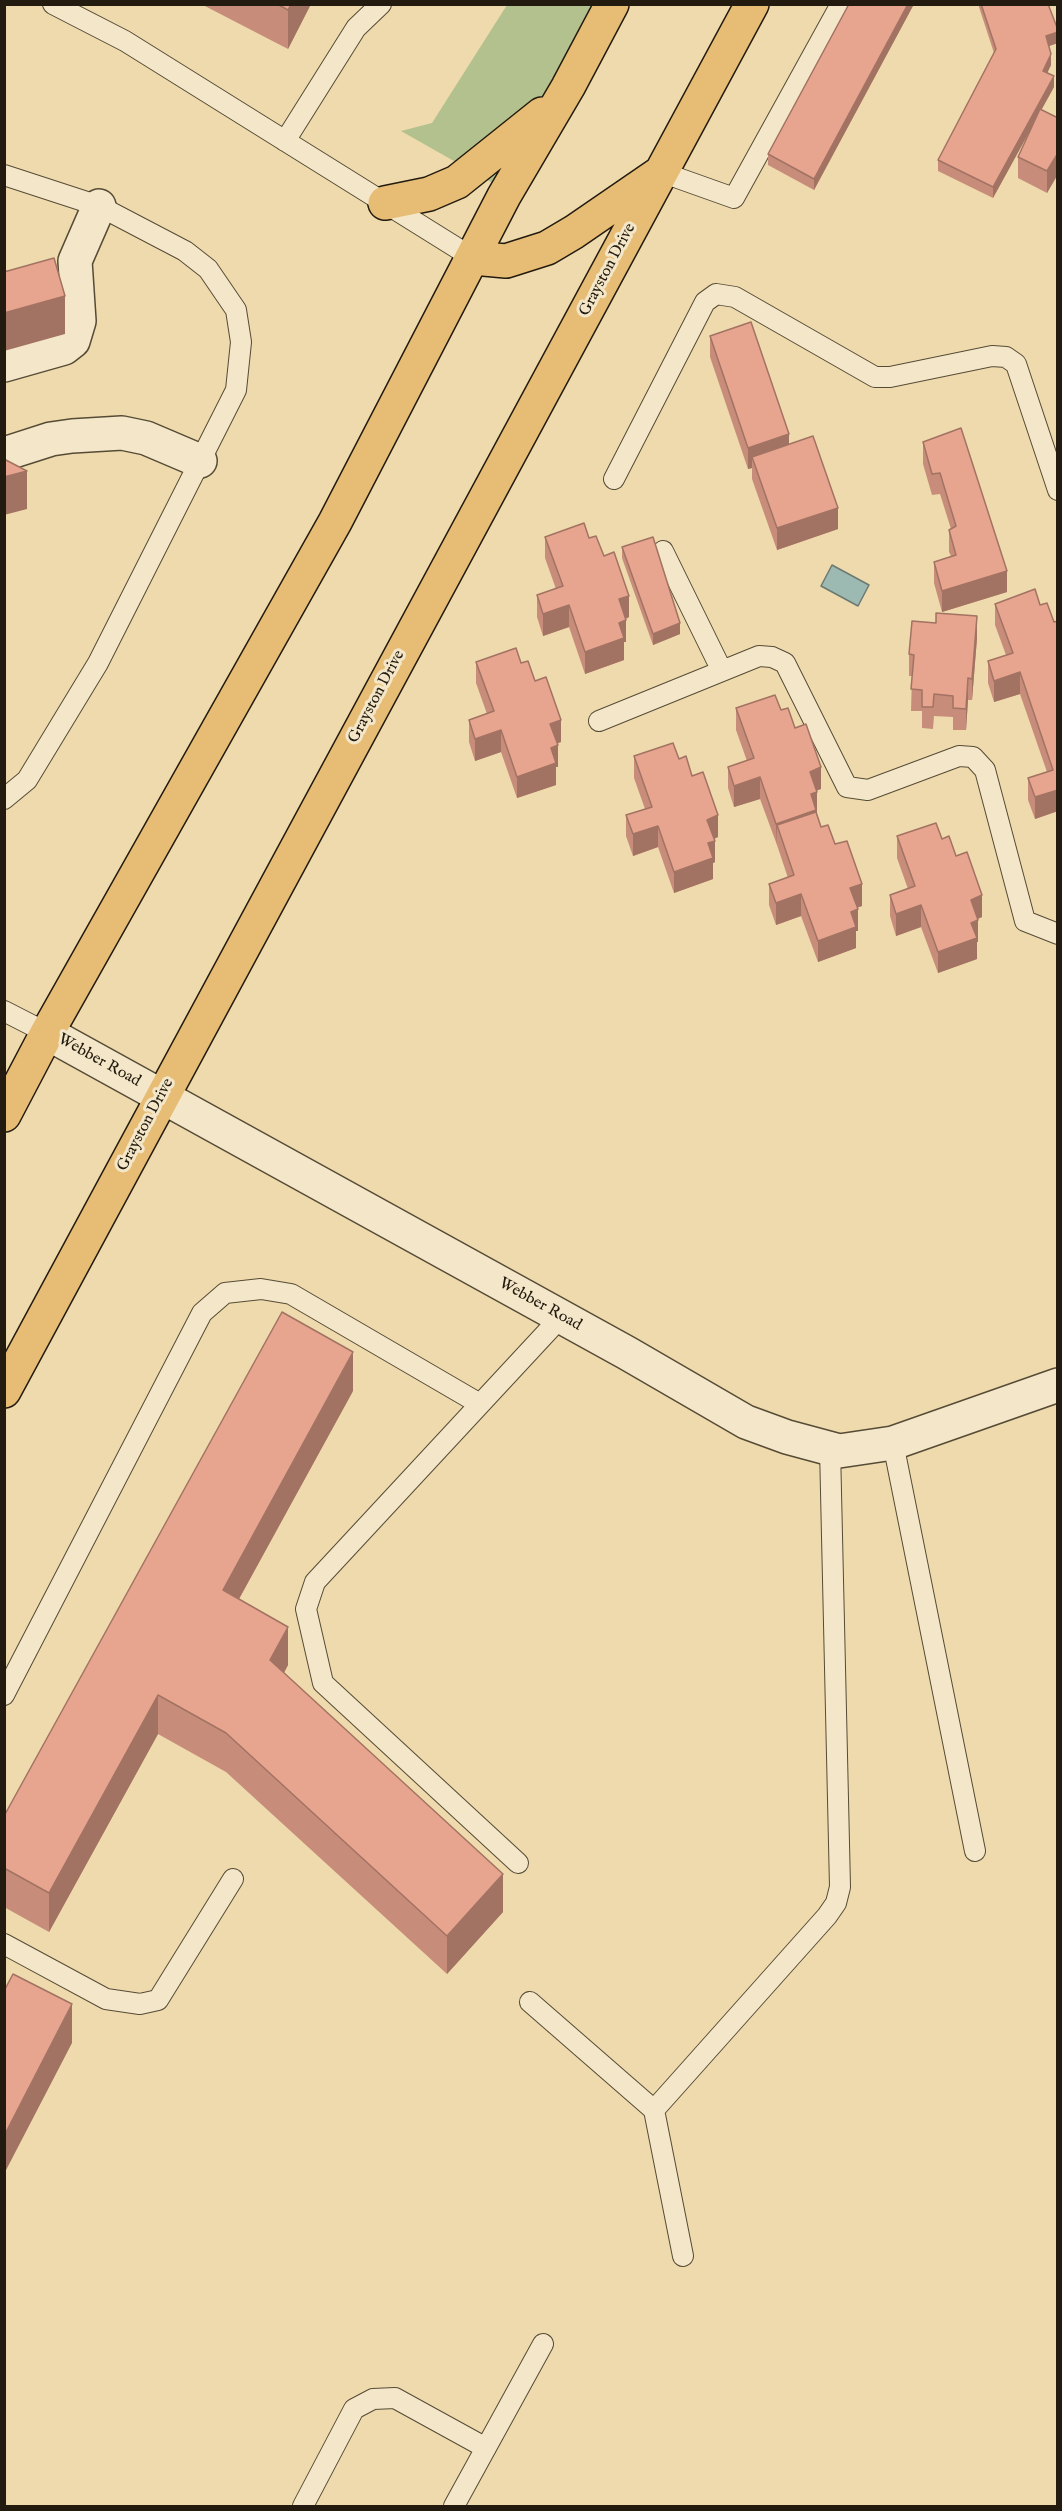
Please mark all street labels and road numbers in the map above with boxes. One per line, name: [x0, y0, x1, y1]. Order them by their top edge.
street label: Grayston Drive: [576, 220, 640, 320]
street label: Grayston Drive: [345, 647, 409, 747]
street label: Webber Road: [54, 1030, 144, 1092]
street label: Grayston Drive: [114, 1075, 178, 1175]
street label: Webber Road: [495, 1274, 585, 1336]

